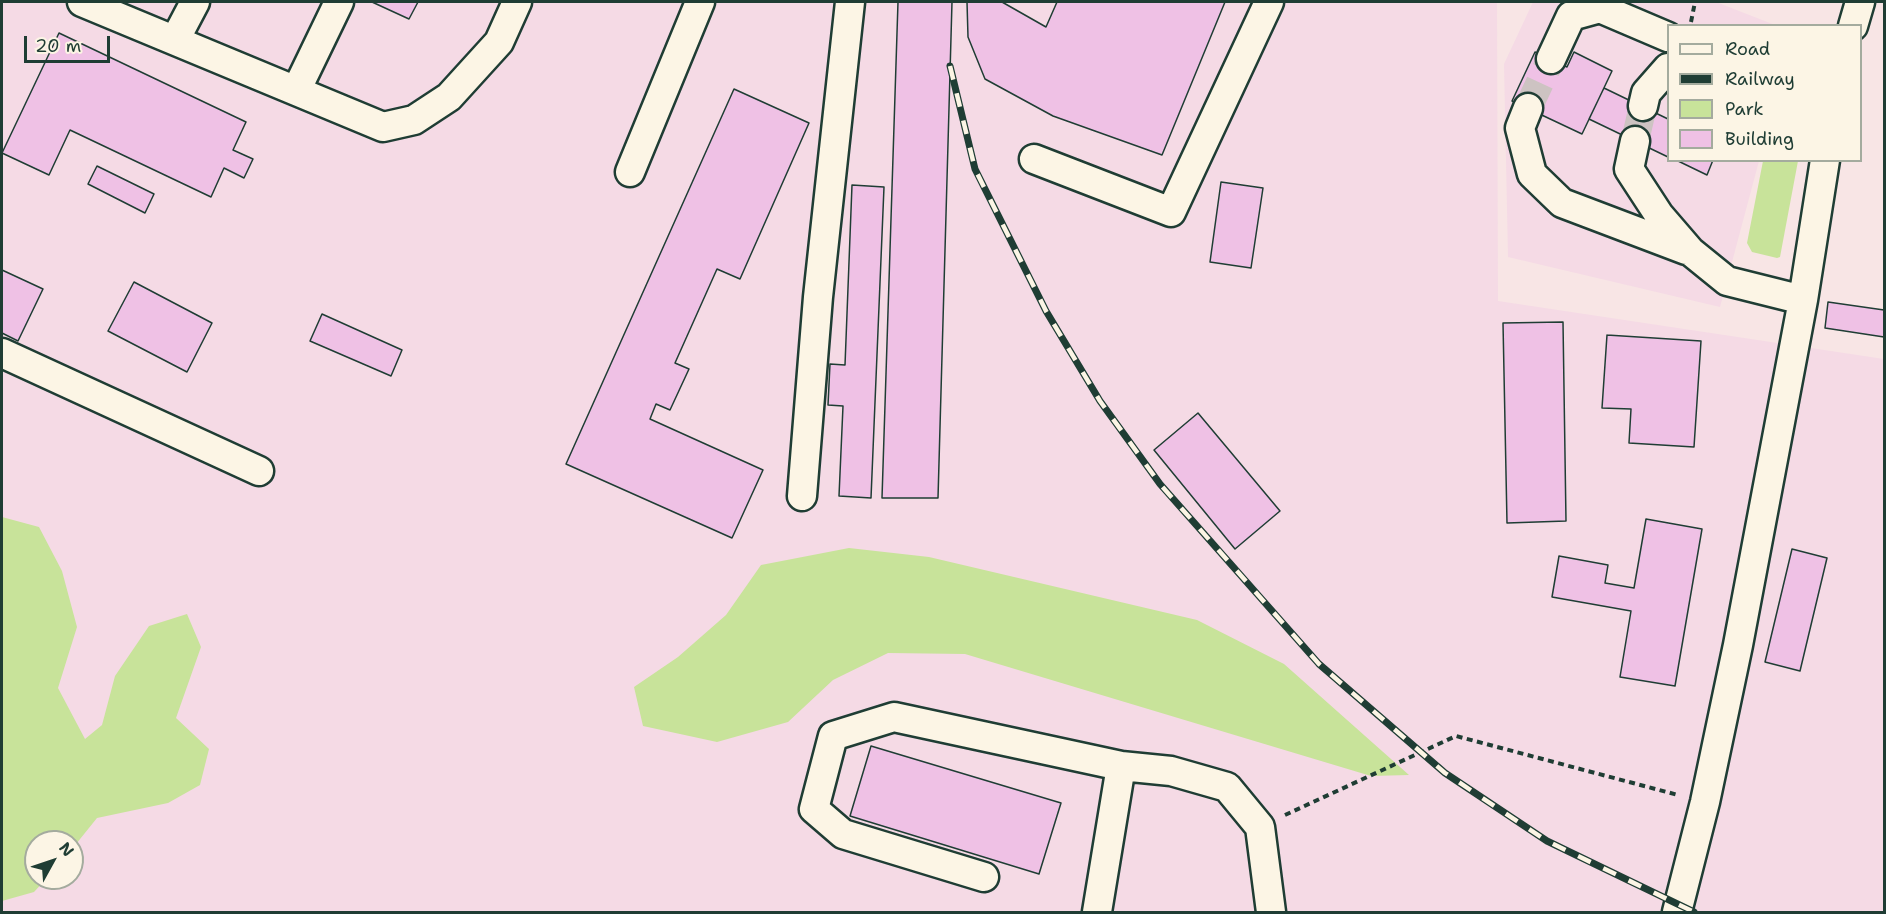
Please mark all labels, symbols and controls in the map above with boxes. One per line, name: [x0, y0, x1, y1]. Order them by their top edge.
scale bar: [27, 24, 112, 62]
legend: [1667, 24, 1862, 162]
text: 20 m: [35, 34, 81, 58]
text: Road: [1725, 37, 1770, 61]
text: Railway: [1725, 67, 1795, 91]
text: Park: [1725, 97, 1764, 121]
text: Building: [1725, 127, 1794, 151]
north arrow: [24, 830, 84, 890]
text: N: [55, 838, 79, 861]

